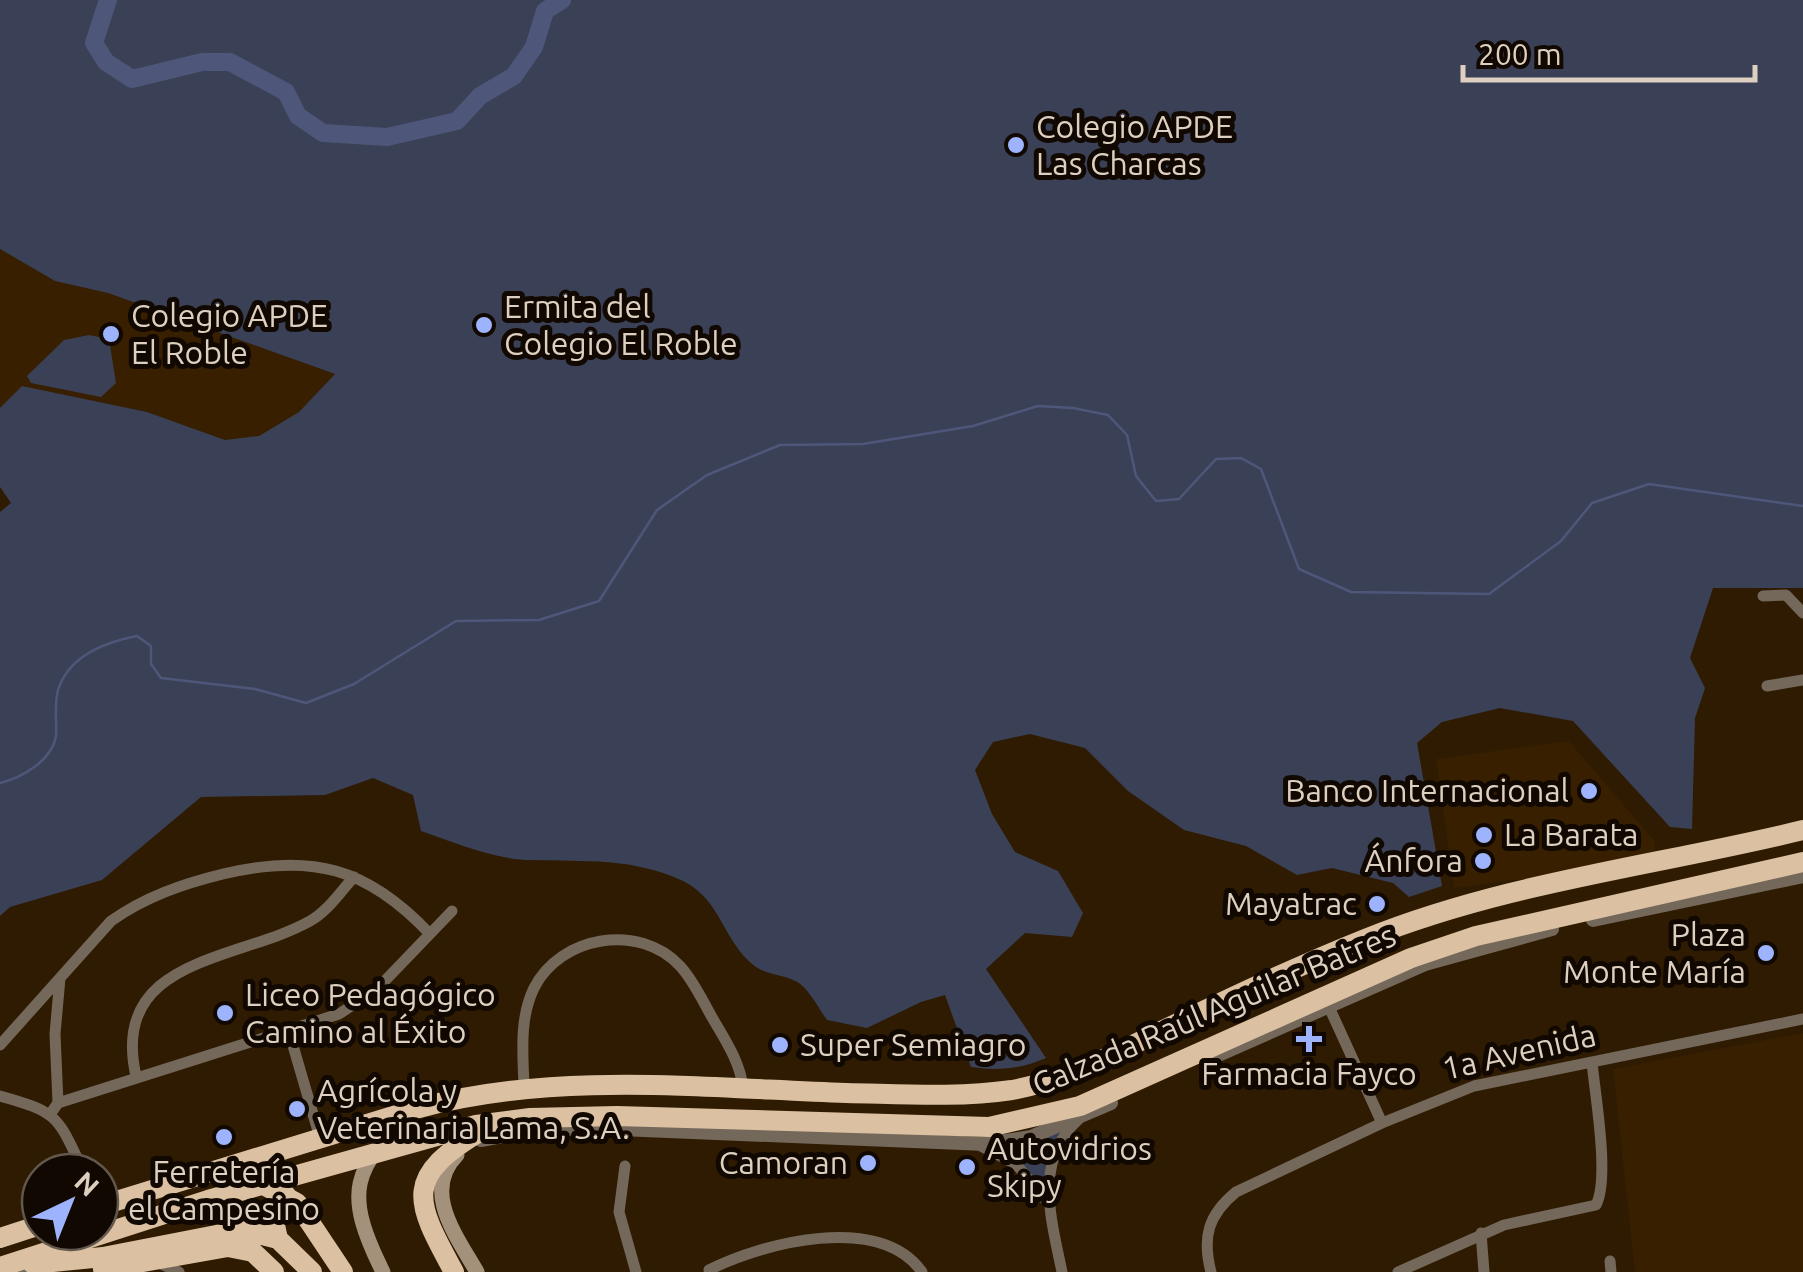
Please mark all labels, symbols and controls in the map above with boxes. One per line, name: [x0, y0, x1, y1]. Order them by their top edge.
scale bar: [1463, 20, 1756, 82]
text: 200 m: [1478, 37, 1562, 71]
place label: Colegio APDE Las Charcas: [1036, 108, 1233, 181]
marker: Colegio APDE Las Charcas: [1005, 134, 1027, 156]
place label: Ermita del Colegio El Roble: [504, 288, 738, 361]
place label: Colegio APDE El Roble: [131, 297, 328, 370]
marker: Ermita del Colegio El Roble: [473, 314, 495, 336]
marker: Colegio APDE El Roble: [100, 323, 122, 345]
place label: Banco Internacional: [1285, 772, 1569, 808]
marker: Banco Internacional: [1578, 780, 1600, 802]
place label: La Barata: [1504, 816, 1638, 852]
marker: La Barata: [1473, 824, 1495, 846]
place label: Ánfora: [1365, 842, 1463, 878]
marker: Ánfora: [1472, 850, 1494, 872]
place label: Mayatrac: [1225, 885, 1357, 921]
marker: Mayatrac: [1366, 893, 1388, 915]
street label: Calzada Raúl Aguilar Batres: [1027, 916, 1401, 1102]
place label: Plaza Monte María: [1563, 916, 1746, 989]
marker: Plaza Monte María: [1755, 942, 1777, 964]
place label: Liceo Pedagógico Camino al Éxito: [245, 976, 496, 1049]
marker: Liceo Pedagógico Camino al Éxito: [214, 1002, 236, 1024]
street label: 1a Avenida: [1438, 1016, 1599, 1086]
place label: Super Semiagro: [800, 1026, 1026, 1062]
marker: Farmacia Fayco: [1298, 1028, 1320, 1050]
marker: Super Semiagro: [769, 1034, 791, 1056]
place label: Farmacia Fayco: [1201, 1055, 1417, 1091]
place label: Agrícola y Veterinaria Lama, S.A.: [317, 1072, 630, 1145]
marker: Agrícola y Veterinaria Lama, S.A.: [286, 1098, 308, 1120]
marker: Ferretería el Campesino: [213, 1126, 235, 1148]
place label: Autovidrios Skipy: [987, 1130, 1152, 1203]
place label: Camoran: [719, 1144, 848, 1180]
north arrow: [20, 1152, 120, 1252]
marker: Camoran: [857, 1152, 879, 1174]
place label: Ferretería el Campesino: [128, 1153, 320, 1226]
marker: Autovidrios Skipy: [956, 1156, 978, 1178]
text: N: [69, 1165, 106, 1202]

